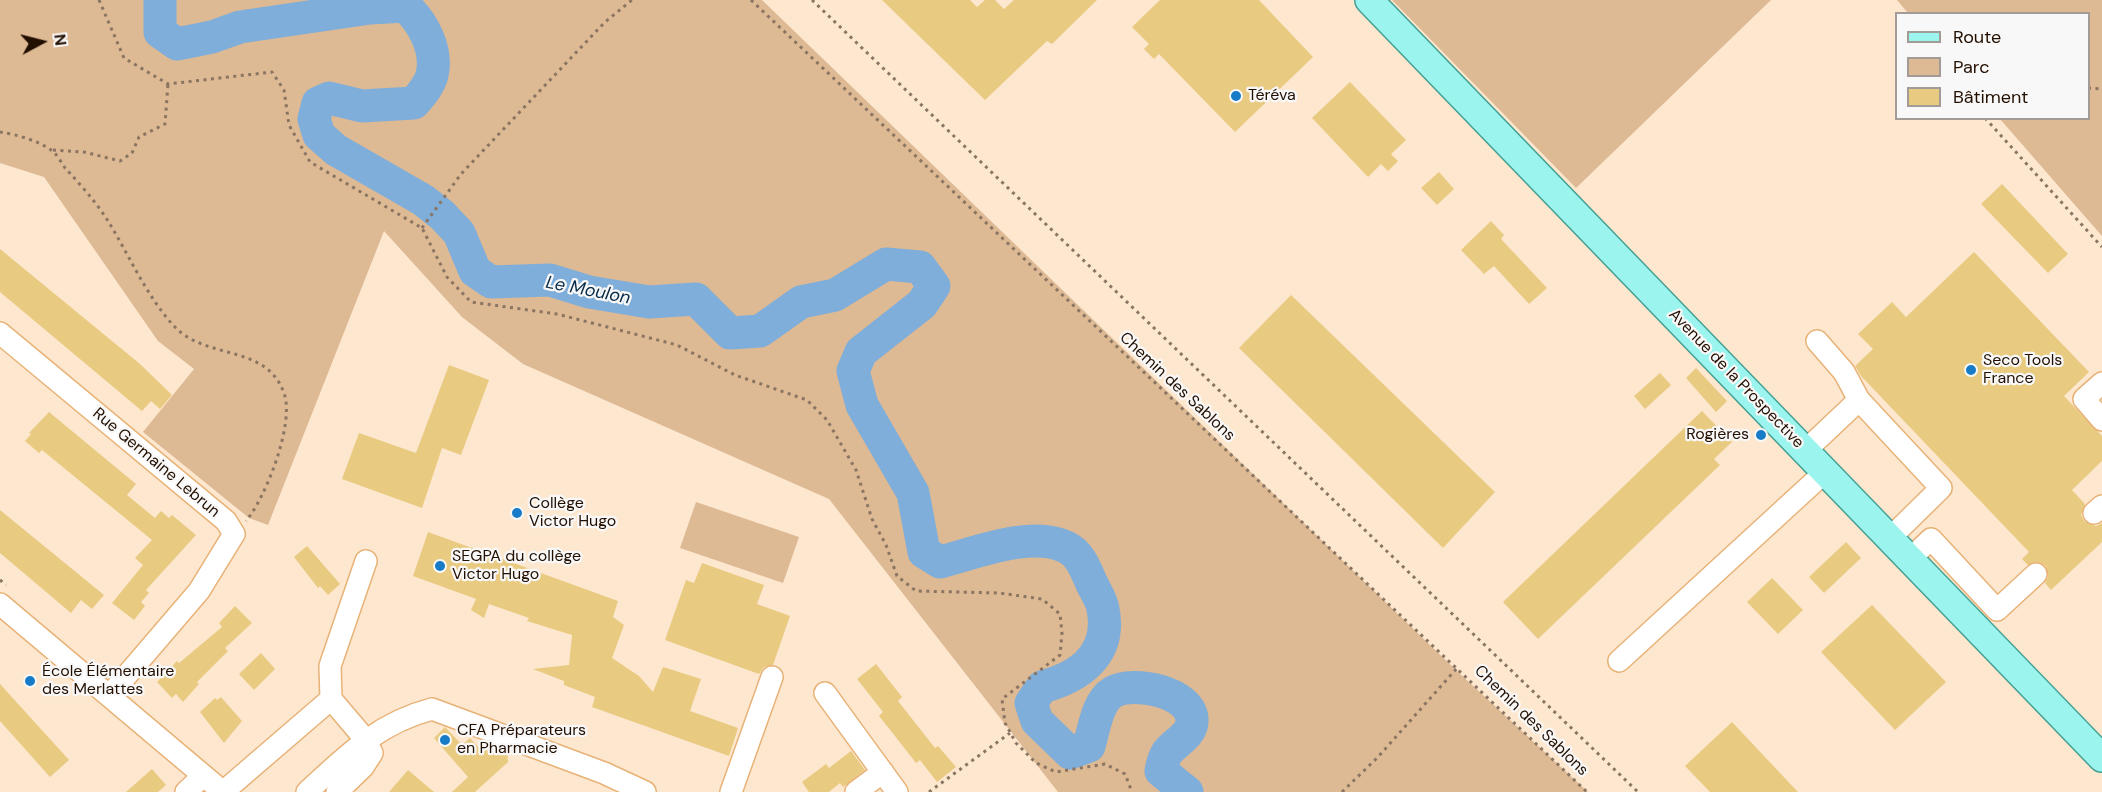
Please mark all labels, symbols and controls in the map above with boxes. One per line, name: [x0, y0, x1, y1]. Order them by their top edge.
north arrow: [12, 12, 72, 72]
legend: [1895, 12, 2090, 120]
text: Route: [1953, 25, 2001, 49]
text: N: [49, 33, 71, 47]
text: Parc: [1953, 55, 1989, 79]
text: Bâtiment: [1953, 85, 2028, 109]
place label: Téréva: [1248, 86, 1296, 106]
marker: Téréva: [1229, 89, 1243, 103]
water label: Le Moulon: [544, 272, 632, 310]
street label: Avenue de la Prospective: [1664, 305, 1808, 453]
street label: Chemin des Sablons: [1115, 328, 1239, 446]
place label: Seco Tools France: [1983, 351, 2062, 389]
marker: Seco Tools France: [1964, 363, 1978, 377]
street label: Rue Germaine Lebrun: [89, 404, 223, 522]
place label: Rogières: [1686, 425, 1749, 445]
marker: Rogières: [1754, 428, 1768, 442]
place label: Collège Victor Hugo: [529, 494, 616, 532]
marker: Collège Victor Hugo: [510, 506, 524, 520]
place label: SEGPA du collège Victor Hugo: [452, 547, 581, 585]
marker: SEGPA du collège Victor Hugo: [433, 559, 447, 573]
place label: École Élémentaire des Merlattes: [42, 662, 174, 700]
street label: Chemin des Sablons: [1470, 662, 1592, 780]
marker: École Élémentaire des Merlattes: [23, 674, 37, 688]
place label: CFA Préparateurs en Pharmacie: [457, 721, 586, 759]
marker: CFA Préparateurs en Pharmacie: [438, 733, 452, 747]

